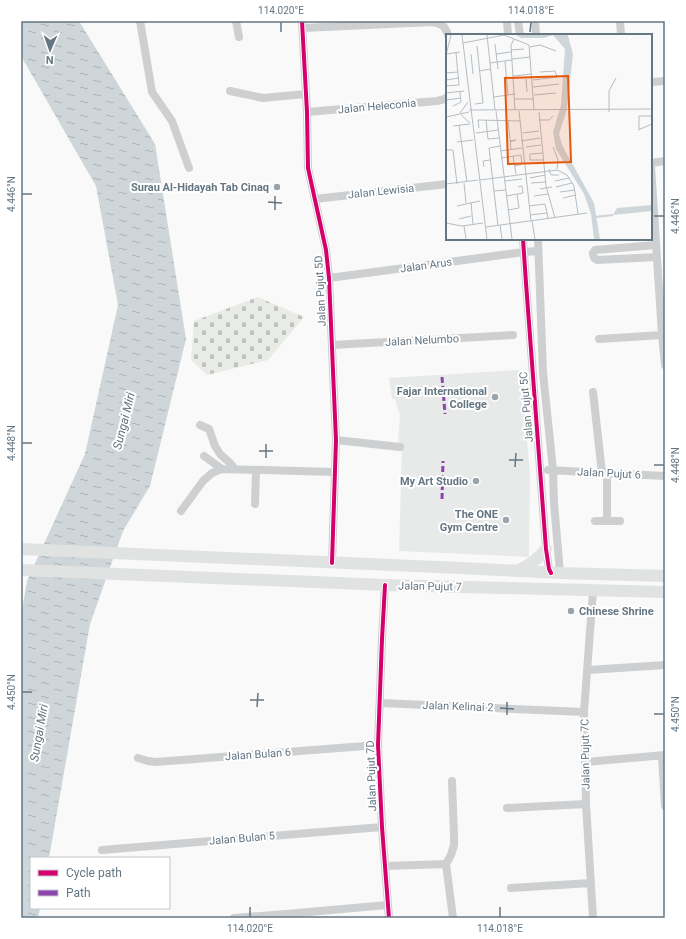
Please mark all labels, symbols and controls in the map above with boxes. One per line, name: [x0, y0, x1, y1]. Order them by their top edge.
text: 114.020°E: [258, 5, 304, 16]
text: 114.018°E: [508, 5, 554, 16]
north arrow: [30, 30, 70, 70]
inset map: [446, 34, 652, 240]
text: N: [45, 53, 54, 66]
street label: Jalan Heleconia: [337, 97, 417, 116]
text: 4.446°N: [6, 176, 17, 212]
place label: Surau Al-Hidayah Tab Cinaq: [131, 181, 269, 194]
marker: Surau Al-Hidayah Tab Cinaq: [272, 182, 282, 192]
street label: Jalan Lewisia: [347, 182, 415, 201]
text: 4.446°N: [670, 198, 681, 234]
street label: Jalan Pujut 5D: [312, 255, 329, 327]
street label: Jalan Arus: [399, 255, 453, 276]
street label: Jalan Nelumbo: [385, 332, 459, 349]
street label: Jalan Pujut 5C: [517, 371, 536, 443]
place label: Fajar International College: [397, 385, 487, 411]
water label: Sungai Miri: [110, 391, 138, 451]
marker: Fajar International College: [490, 392, 500, 402]
text: 4.448°N: [6, 425, 17, 461]
text: 4.448°N: [670, 447, 681, 483]
street label: Jalan Pujut 6: [577, 465, 641, 482]
place label: My Art Studio: [400, 475, 468, 488]
marker: My Art Studio: [471, 476, 481, 486]
place label: The ONE Gym Centre: [440, 508, 498, 534]
marker: The ONE Gym Centre: [501, 515, 511, 525]
street label: Jalan Pujut 7: [398, 579, 462, 594]
place label: Chinese Shrine: [579, 605, 654, 618]
marker: Chinese Shrine: [566, 606, 576, 616]
text: 4.450°N: [6, 674, 17, 710]
text: 4.450°N: [670, 696, 681, 732]
street label: Jalan Kelinai 2: [422, 699, 494, 714]
water label: Sungai Miri: [27, 703, 51, 763]
street label: Jalan Pujut 7C: [578, 718, 593, 790]
street label: Jalan Pujut 7D: [364, 740, 379, 812]
street label: Jalan Bulan 6: [225, 746, 291, 763]
street label: Jalan Bulan 5: [209, 829, 276, 848]
legend: [30, 857, 170, 909]
text: Cycle path: [66, 866, 122, 880]
text: Path: [66, 886, 91, 900]
text: 114.020°E: [227, 923, 273, 934]
text: 114.018°E: [477, 923, 523, 934]

